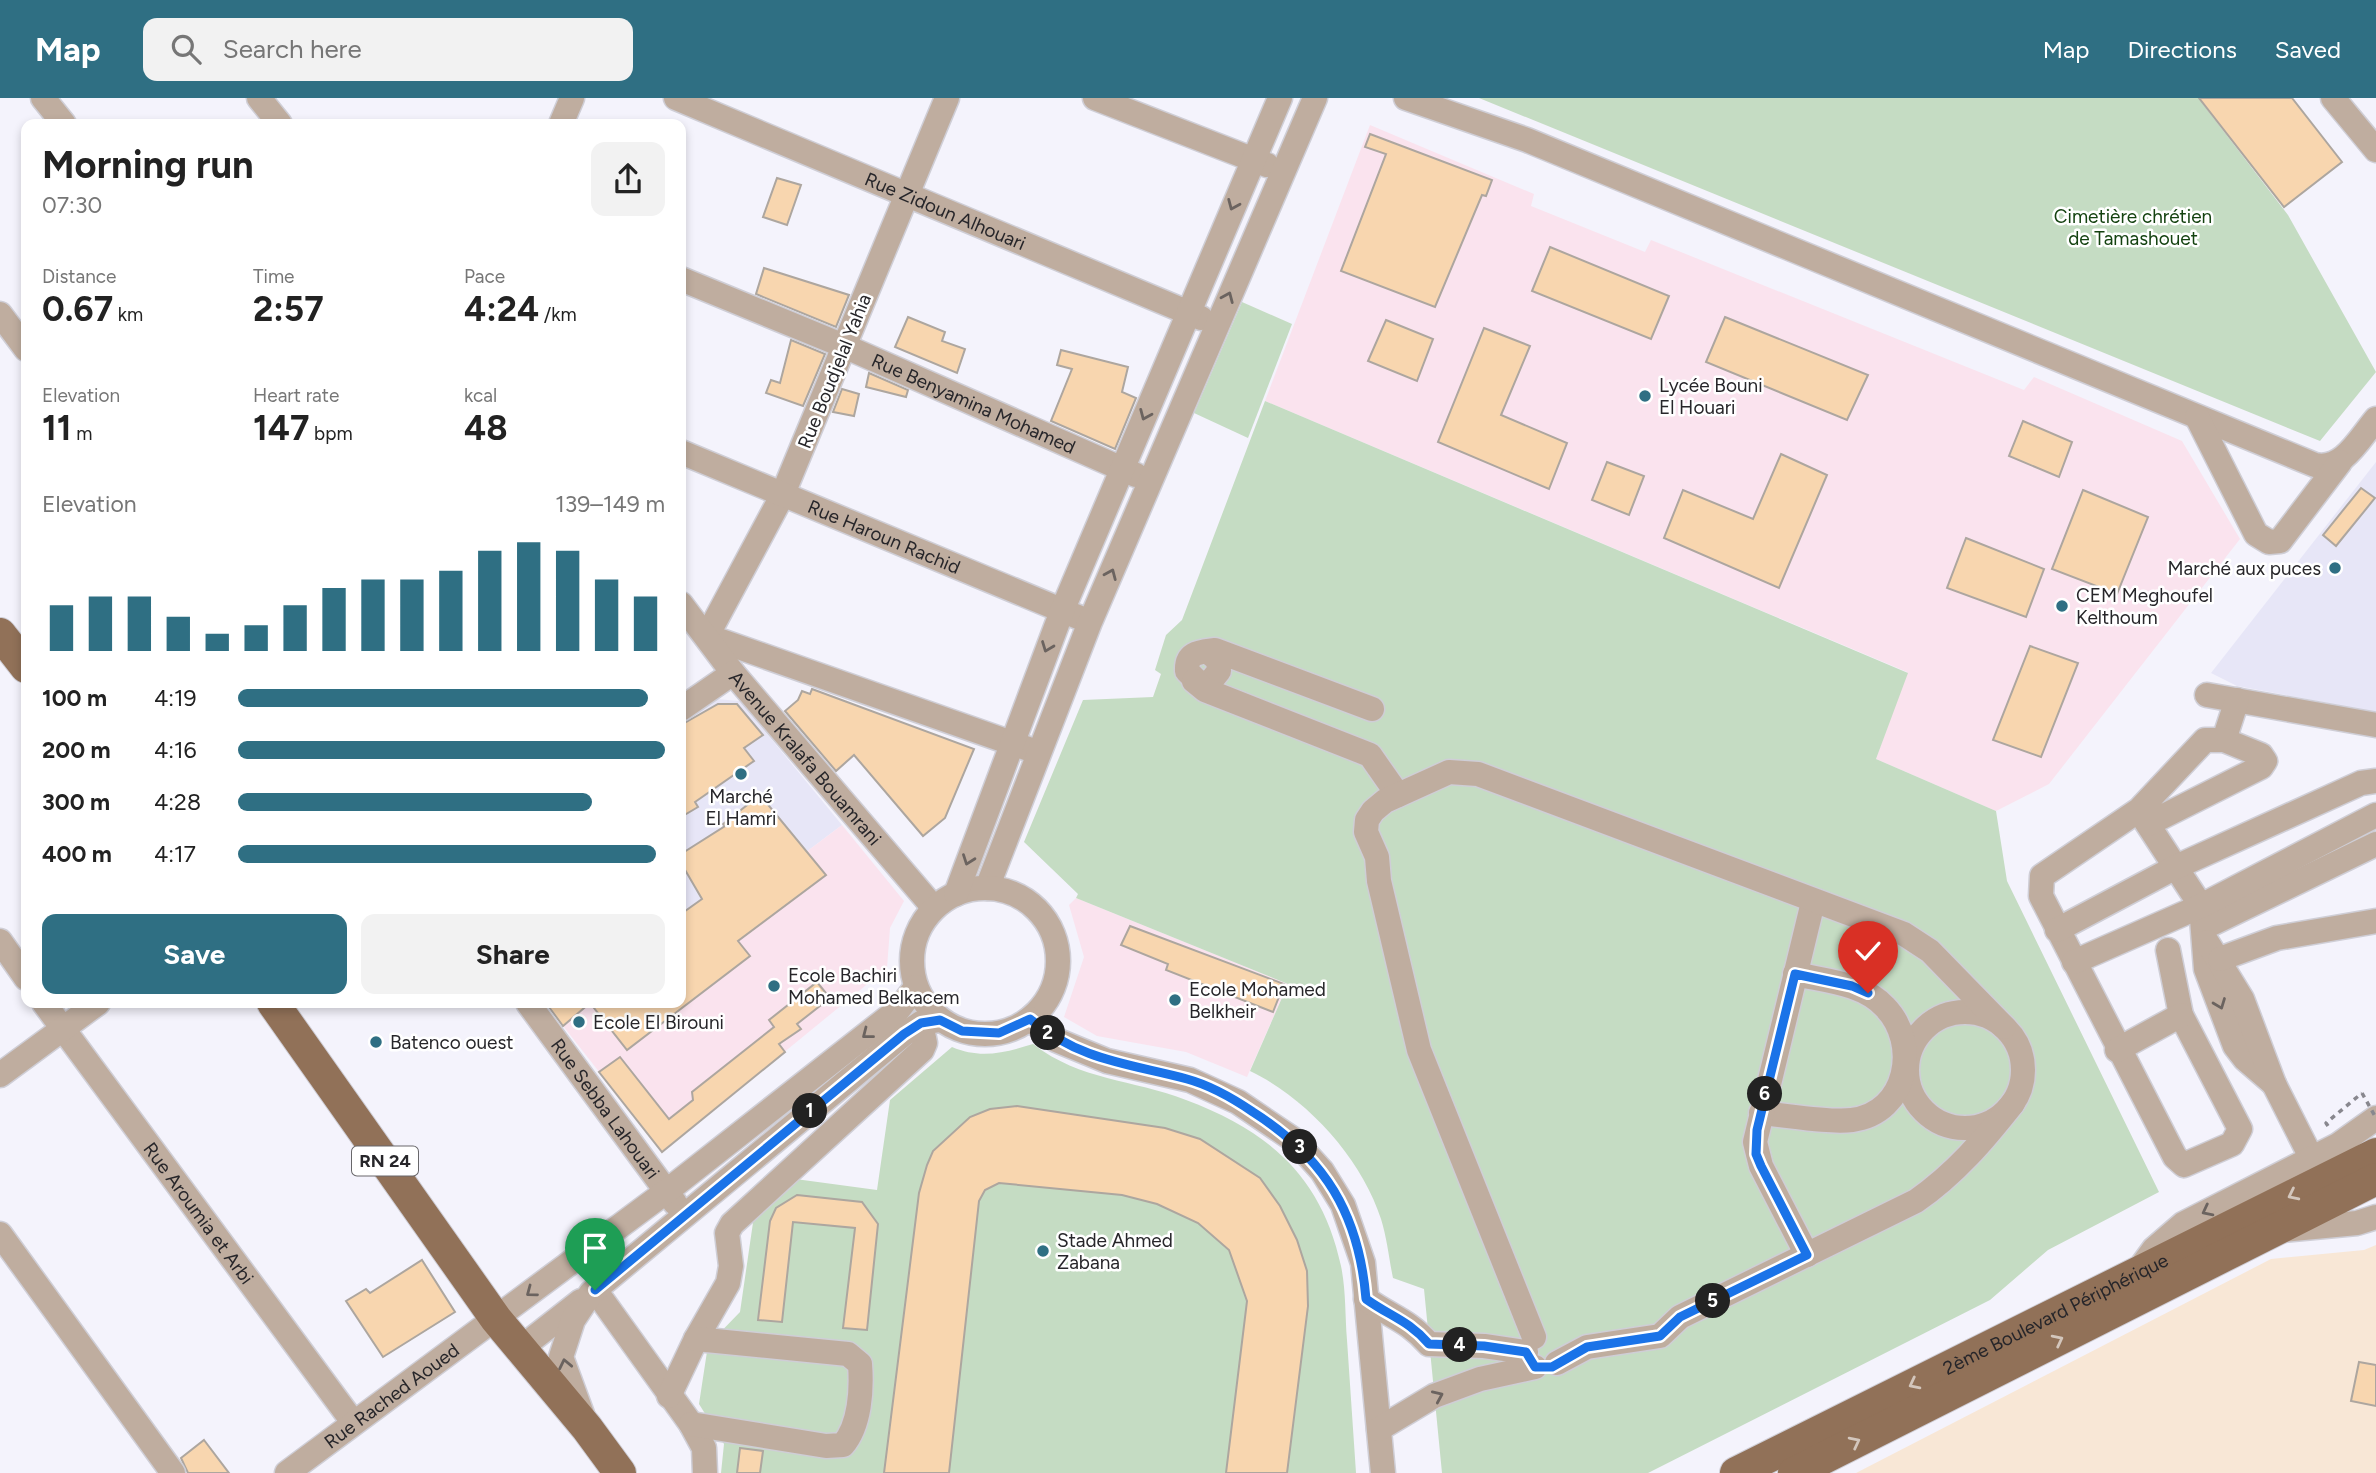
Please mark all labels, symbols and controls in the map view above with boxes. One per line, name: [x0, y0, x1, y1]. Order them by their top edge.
search box: [143, 18, 633, 81]
text: Map: [35, 30, 101, 69]
icon: search: [167, 30, 205, 68]
text: Search here: [223, 33, 362, 65]
text: Map: [2043, 35, 2089, 64]
text: Directions: [2127, 35, 2237, 64]
text: Saved: [2275, 35, 2341, 64]
text: Morning run: [42, 142, 254, 188]
button: share: [591, 142, 665, 216]
street label: Rue Zidoun Alhouari: [861, 167, 1029, 255]
text: 07:30: [42, 191, 102, 219]
one-way arrow: [1227, 198, 1241, 211]
park label: Cimetière chrétien de Tamashouet: [2054, 205, 2212, 250]
text: Distance: [42, 265, 116, 288]
text: Time: [253, 265, 294, 288]
text: Pace: [464, 265, 505, 288]
text: 0.67: [42, 288, 113, 330]
text: 2:57: [253, 288, 324, 330]
text: 4:24: [464, 288, 539, 330]
street label: Rue Boudjelal Yahia: [793, 290, 876, 452]
one-way arrow: [1220, 291, 1234, 304]
text: km: [113, 303, 143, 326]
text: /km: [539, 303, 577, 326]
street label: Rue Benyamina Mohamed: [868, 349, 1079, 459]
place label: Lycée Bouni El Houari: [1659, 374, 1763, 419]
text: Elevation: [42, 384, 120, 407]
text: Heart rate: [253, 384, 339, 407]
text: kcal: [464, 384, 497, 407]
marker: Lycée Bouni El Houari: [1637, 388, 1653, 404]
text: 11: [42, 407, 72, 449]
text: 147: [253, 407, 309, 449]
text: 48: [464, 407, 508, 449]
one-way arrow: [1139, 408, 1153, 420]
text: m: [72, 422, 92, 445]
text: bpm: [309, 422, 353, 445]
text: Elevation: [42, 490, 137, 518]
text: 139–149 m: [555, 490, 665, 518]
street label: Rue Haroun Rachid: [804, 495, 964, 579]
place label: Marché aux puces: [2167, 557, 2321, 580]
marker: Marché aux puces: [2327, 560, 2343, 576]
one-way arrow: [1102, 568, 1116, 580]
place label: CEM Meghoufel Kelthoum: [2076, 584, 2213, 629]
marker: CEM Meghoufel Kelthoum: [2054, 598, 2070, 614]
one-way arrow: [1042, 641, 1056, 653]
street label: Avenue Kralafa Bouamrani: [724, 666, 886, 850]
text: 100 m: [42, 684, 107, 712]
text: 4:19: [154, 684, 197, 712]
text: 200 m: [42, 736, 111, 764]
text: 4:16: [154, 736, 197, 764]
marker: Marché El Hamri: [733, 766, 749, 782]
place label: Marché El Hamri: [705, 785, 777, 830]
text: 300 m: [42, 788, 110, 816]
text: 4:28: [154, 788, 201, 816]
text: 400 m: [42, 840, 112, 868]
text: 4:17: [154, 840, 196, 868]
one-way arrow: [962, 854, 976, 866]
button: Save: [42, 914, 347, 994]
button: Share: [361, 914, 665, 994]
pin: [1838, 921, 1898, 993]
icon: check: [1849, 932, 1887, 970]
place label: Ecole Bachiri Mohamed Belkacem: [788, 964, 959, 1009]
marker: Ecole Bachiri Mohamed Belkacem: [766, 978, 782, 994]
place label: Ecole Mohamed Belkheir: [1189, 978, 1326, 1023]
marker: Ecole Mohamed Belkheir: [1167, 992, 1183, 1008]
one-way arrow: [2211, 998, 2225, 1010]
place label: Ecole El Birouni: [593, 1011, 724, 1034]
marker: Ecole El Birouni: [571, 1014, 587, 1030]
pin: 2: [1030, 1016, 1066, 1051]
text: 2: [1042, 1021, 1053, 1044]
one-way arrow: [862, 1026, 875, 1039]
place label: Batenco ouest: [390, 1031, 513, 1054]
marker: Batenco ouest: [368, 1034, 384, 1050]
street label: Rue Sebba Lahouari: [546, 1034, 664, 1184]
pin: 6: [1748, 1076, 1782, 1112]
text: 6: [1759, 1082, 1770, 1105]
pin: 1: [792, 1094, 828, 1128]
text: 1: [805, 1099, 814, 1122]
pin: 3: [1282, 1130, 1318, 1164]
text: 3: [1294, 1135, 1305, 1158]
street label: Rue Aroumia et Arbi: [139, 1138, 258, 1289]
road number: RN 24: [352, 1146, 418, 1176]
one-way arrow: [2288, 1187, 2300, 1201]
one-way arrow: [2202, 1203, 2215, 1217]
pin: [565, 1218, 625, 1290]
icon: arrive: [576, 1229, 614, 1267]
place label: Stade Ahmed Zabana: [1057, 1229, 1173, 1274]
marker: Stade Ahmed Zabana: [1035, 1243, 1051, 1259]
street label: 2ème Boulevard Périphérique: [1939, 1248, 2172, 1380]
one-way arrow: [526, 1284, 539, 1297]
pin: 5: [1696, 1284, 1730, 1318]
text: 5: [1707, 1289, 1718, 1312]
pin: 4: [1442, 1328, 1478, 1362]
text: 4: [1453, 1333, 1466, 1356]
one-way arrow: [2051, 1334, 2063, 1348]
street label: Rue Rached Aoued: [320, 1338, 464, 1454]
one-way arrow: [559, 1358, 574, 1370]
one-way arrow: [1909, 1376, 1921, 1390]
one-way arrow: [1431, 1390, 1443, 1404]
one-way arrow: [1848, 1437, 1860, 1451]

